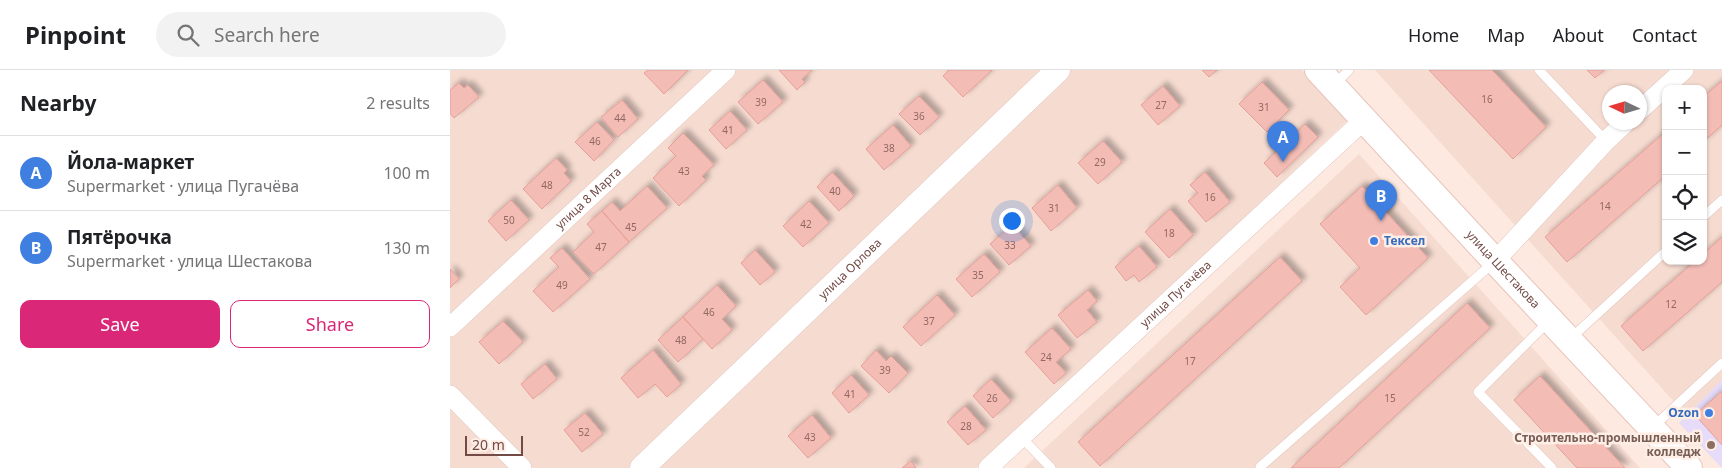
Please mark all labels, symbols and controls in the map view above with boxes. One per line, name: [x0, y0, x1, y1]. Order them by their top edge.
search box: [156, 12, 506, 57]
text: Pinpoint: [25, 18, 126, 51]
icon: search: [174, 21, 202, 49]
text: Search here: [214, 22, 320, 48]
text: Home: [1408, 23, 1459, 47]
text: Map: [1487, 23, 1525, 47]
text: About: [1553, 23, 1604, 47]
text: Contact: [1632, 23, 1697, 47]
north arrow: [1602, 85, 1647, 130]
map controls: [1662, 85, 1707, 265]
button: +: [1662, 85, 1707, 130]
text: Nearby: [20, 89, 96, 117]
text: 2 results: [366, 92, 430, 114]
house number: 16: [1481, 92, 1493, 106]
house number: 39: [755, 95, 767, 109]
house number: 27: [1155, 98, 1167, 112]
house number: 31: [1258, 100, 1270, 114]
house number: 36: [913, 109, 925, 123]
house number: 44: [614, 111, 626, 125]
pin: A: [1267, 121, 1299, 162]
house number: 41: [722, 123, 734, 137]
button: −: [1662, 130, 1707, 175]
house number: 46: [589, 134, 601, 148]
house number: 38: [883, 141, 895, 155]
text: Йола-маркет: [67, 149, 194, 175]
house number: 29: [1094, 155, 1106, 169]
text: A: [30, 162, 42, 184]
text: 100 m: [383, 162, 430, 184]
street label: улица 8 Марта: [551, 163, 625, 233]
house number: 43: [678, 164, 690, 178]
text: Supermarket · улица Пугачёва: [67, 175, 299, 197]
button: locate: [1662, 175, 1707, 220]
house number: 48: [541, 178, 553, 192]
pin: B: [1365, 180, 1397, 221]
house number: 40: [829, 184, 841, 198]
house number: 16: [1204, 190, 1216, 204]
house number: 14: [1599, 199, 1611, 213]
house number: 31: [1048, 201, 1060, 215]
your location: [999, 208, 1025, 234]
house number: 50: [503, 213, 515, 227]
house number: 42: [800, 217, 812, 231]
house number: 45: [625, 220, 637, 234]
button: layers: [1662, 220, 1707, 265]
text: Пятёрочка: [67, 224, 172, 250]
house number: 18: [1163, 226, 1175, 240]
street label: улица Шестакова: [1463, 226, 1544, 312]
place label: Тексел: [1384, 232, 1425, 249]
street label: улица Орлова: [815, 234, 885, 303]
marker: Тексел: [1368, 235, 1380, 247]
text: B: [31, 237, 41, 259]
text: 130 m: [383, 237, 430, 259]
house number: 33: [1004, 238, 1016, 252]
house number: 47: [595, 240, 607, 254]
text: Supermarket · улица Шестакова: [67, 250, 312, 272]
street label: улица Пугачёва: [1136, 257, 1215, 331]
house number: 35: [972, 268, 984, 282]
house number: 49: [556, 278, 568, 292]
house number: 12: [1665, 297, 1677, 311]
button: Save: [20, 300, 220, 348]
button: Share: [230, 300, 430, 348]
house number: 46: [703, 305, 715, 319]
house number: 37: [923, 314, 935, 328]
house number: 48: [675, 333, 687, 347]
house number: 24: [1040, 350, 1052, 364]
house number: 17: [1184, 354, 1196, 368]
house number: 39: [879, 363, 891, 377]
house number: 41: [844, 387, 856, 401]
house number: 26: [986, 391, 998, 405]
house number: 15: [1384, 391, 1396, 405]
place label: Ozon: [1668, 404, 1699, 421]
marker: Ozon: [1703, 407, 1715, 419]
house number: 28: [960, 419, 972, 433]
house number: 52: [578, 425, 590, 439]
place label: Строительно-промышленный колледж: [1514, 429, 1702, 460]
house number: 43: [804, 430, 816, 444]
scale bar: [465, 433, 522, 456]
text: 20 m: [472, 435, 505, 454]
marker: Строительно-промышленный колледж: [1705, 439, 1717, 451]

